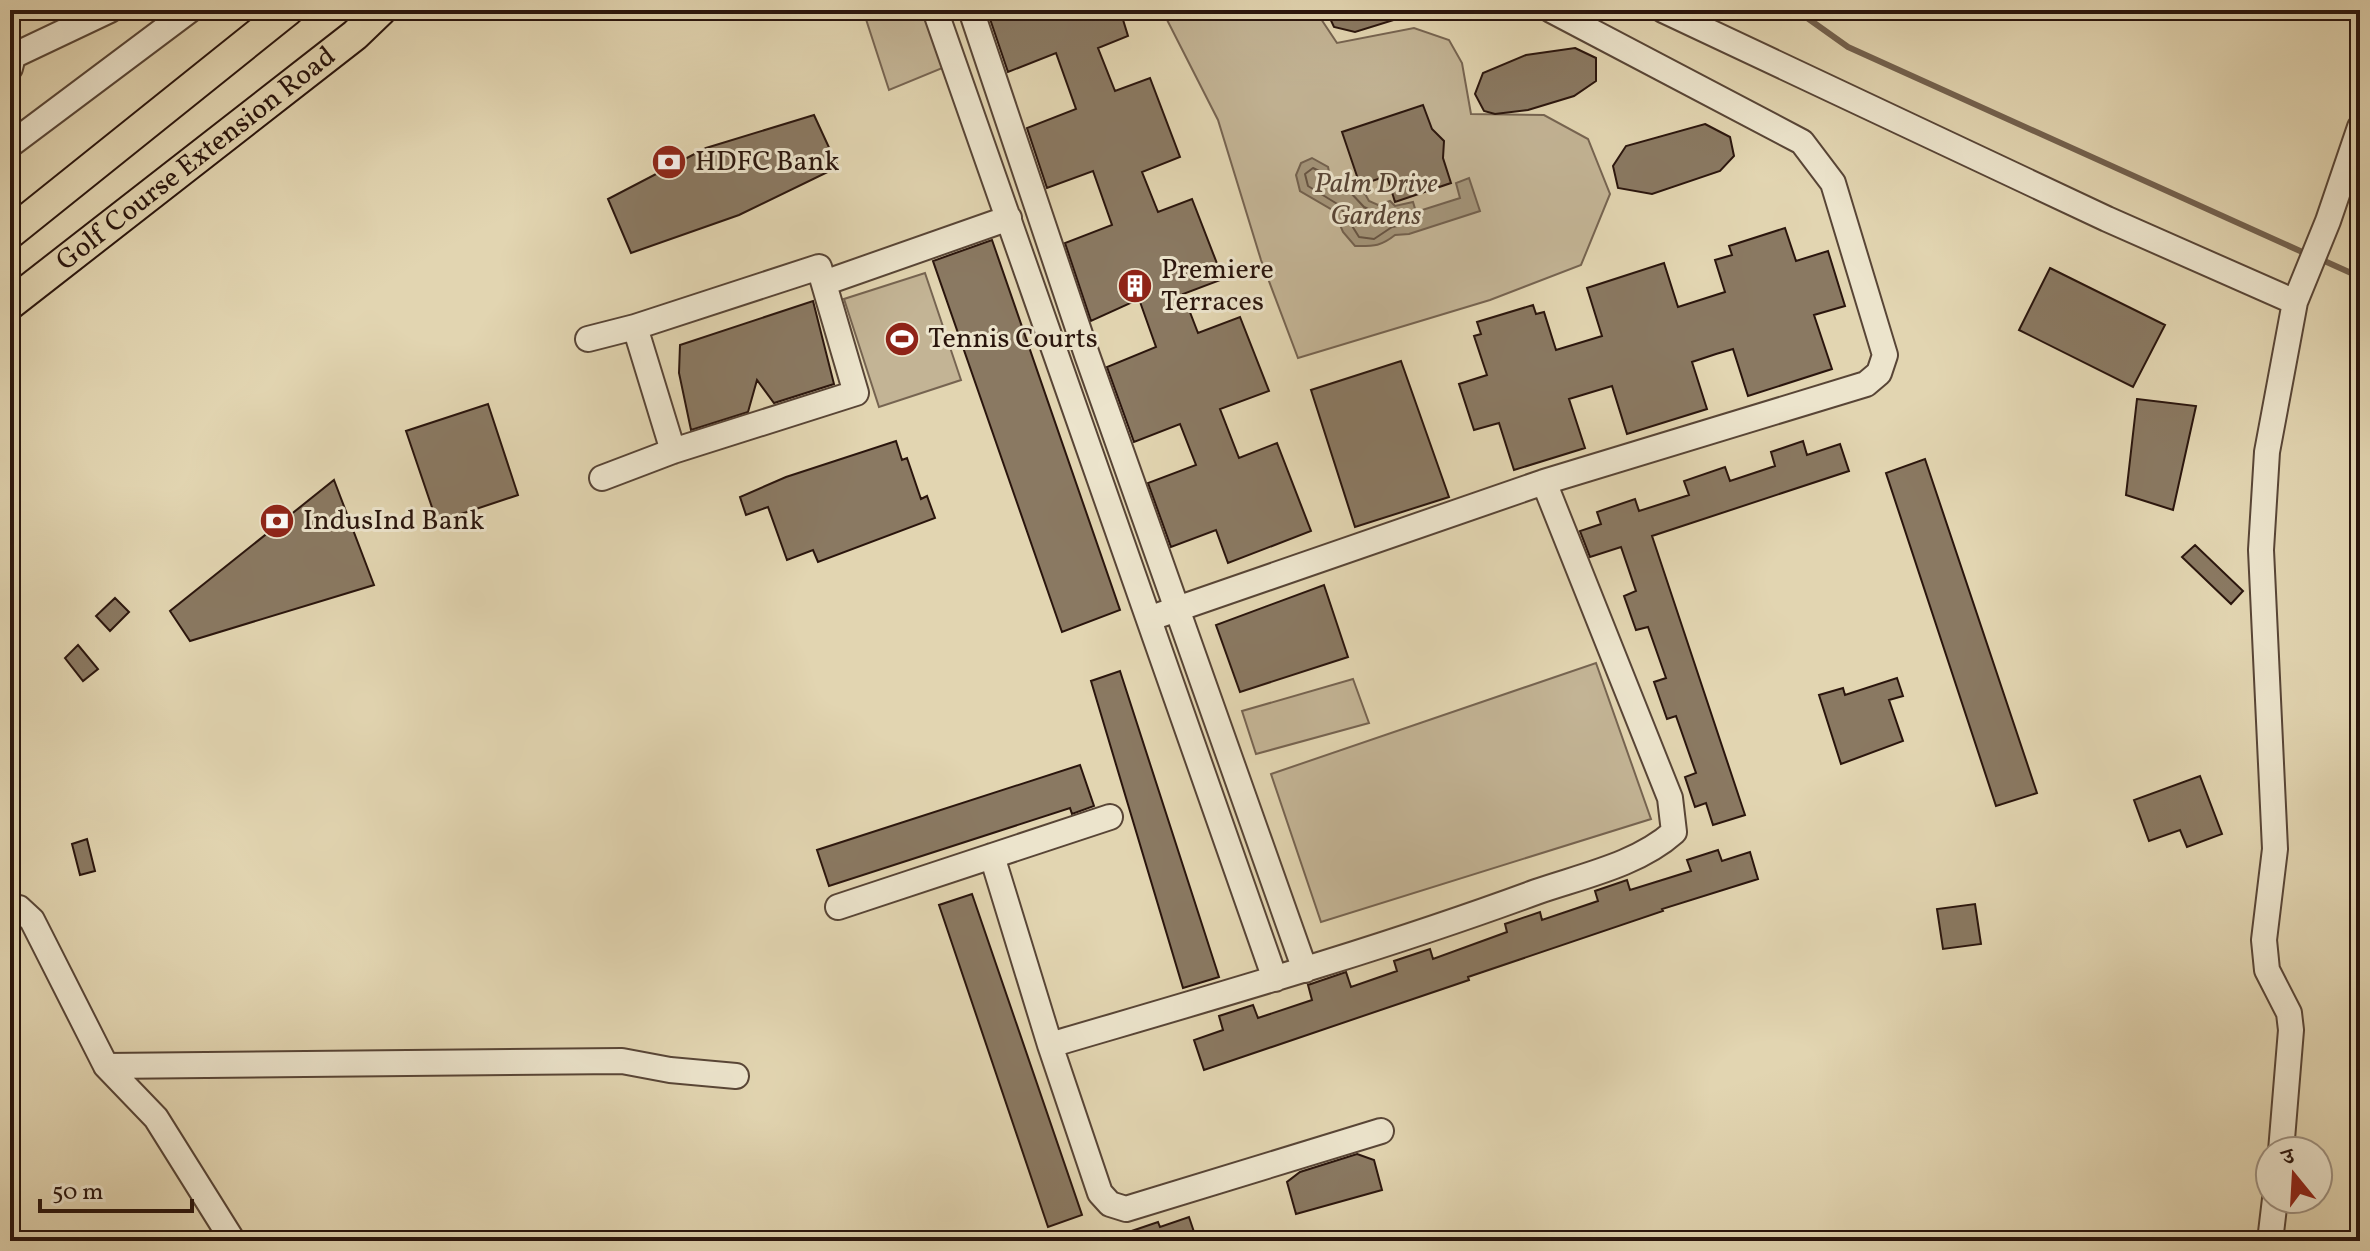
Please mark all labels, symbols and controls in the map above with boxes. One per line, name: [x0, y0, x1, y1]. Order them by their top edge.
street label: Golf Course Extension Road: [48, 37, 344, 280]
bank icon: HDFC Bank: [650, 143, 688, 181]
place label: HDFC Bank: [695, 143, 839, 182]
park label: Palm Drive Gardens: [1314, 165, 1438, 236]
place label: Premiere Terraces: [1161, 251, 1274, 322]
building icon: Premiere Terraces: [1116, 267, 1154, 305]
sports icon: Tennis Courts: [883, 320, 921, 358]
place label: Tennis Courts: [928, 320, 1098, 359]
bank icon: IndusInd Bank: [258, 502, 296, 540]
place label: IndusInd Bank: [303, 502, 485, 541]
north arrow: [2254, 1135, 2334, 1215]
text: उ: [2277, 1141, 2300, 1175]
scale bar: [40, 1163, 192, 1213]
text: 50 m: [52, 1176, 104, 1210]

